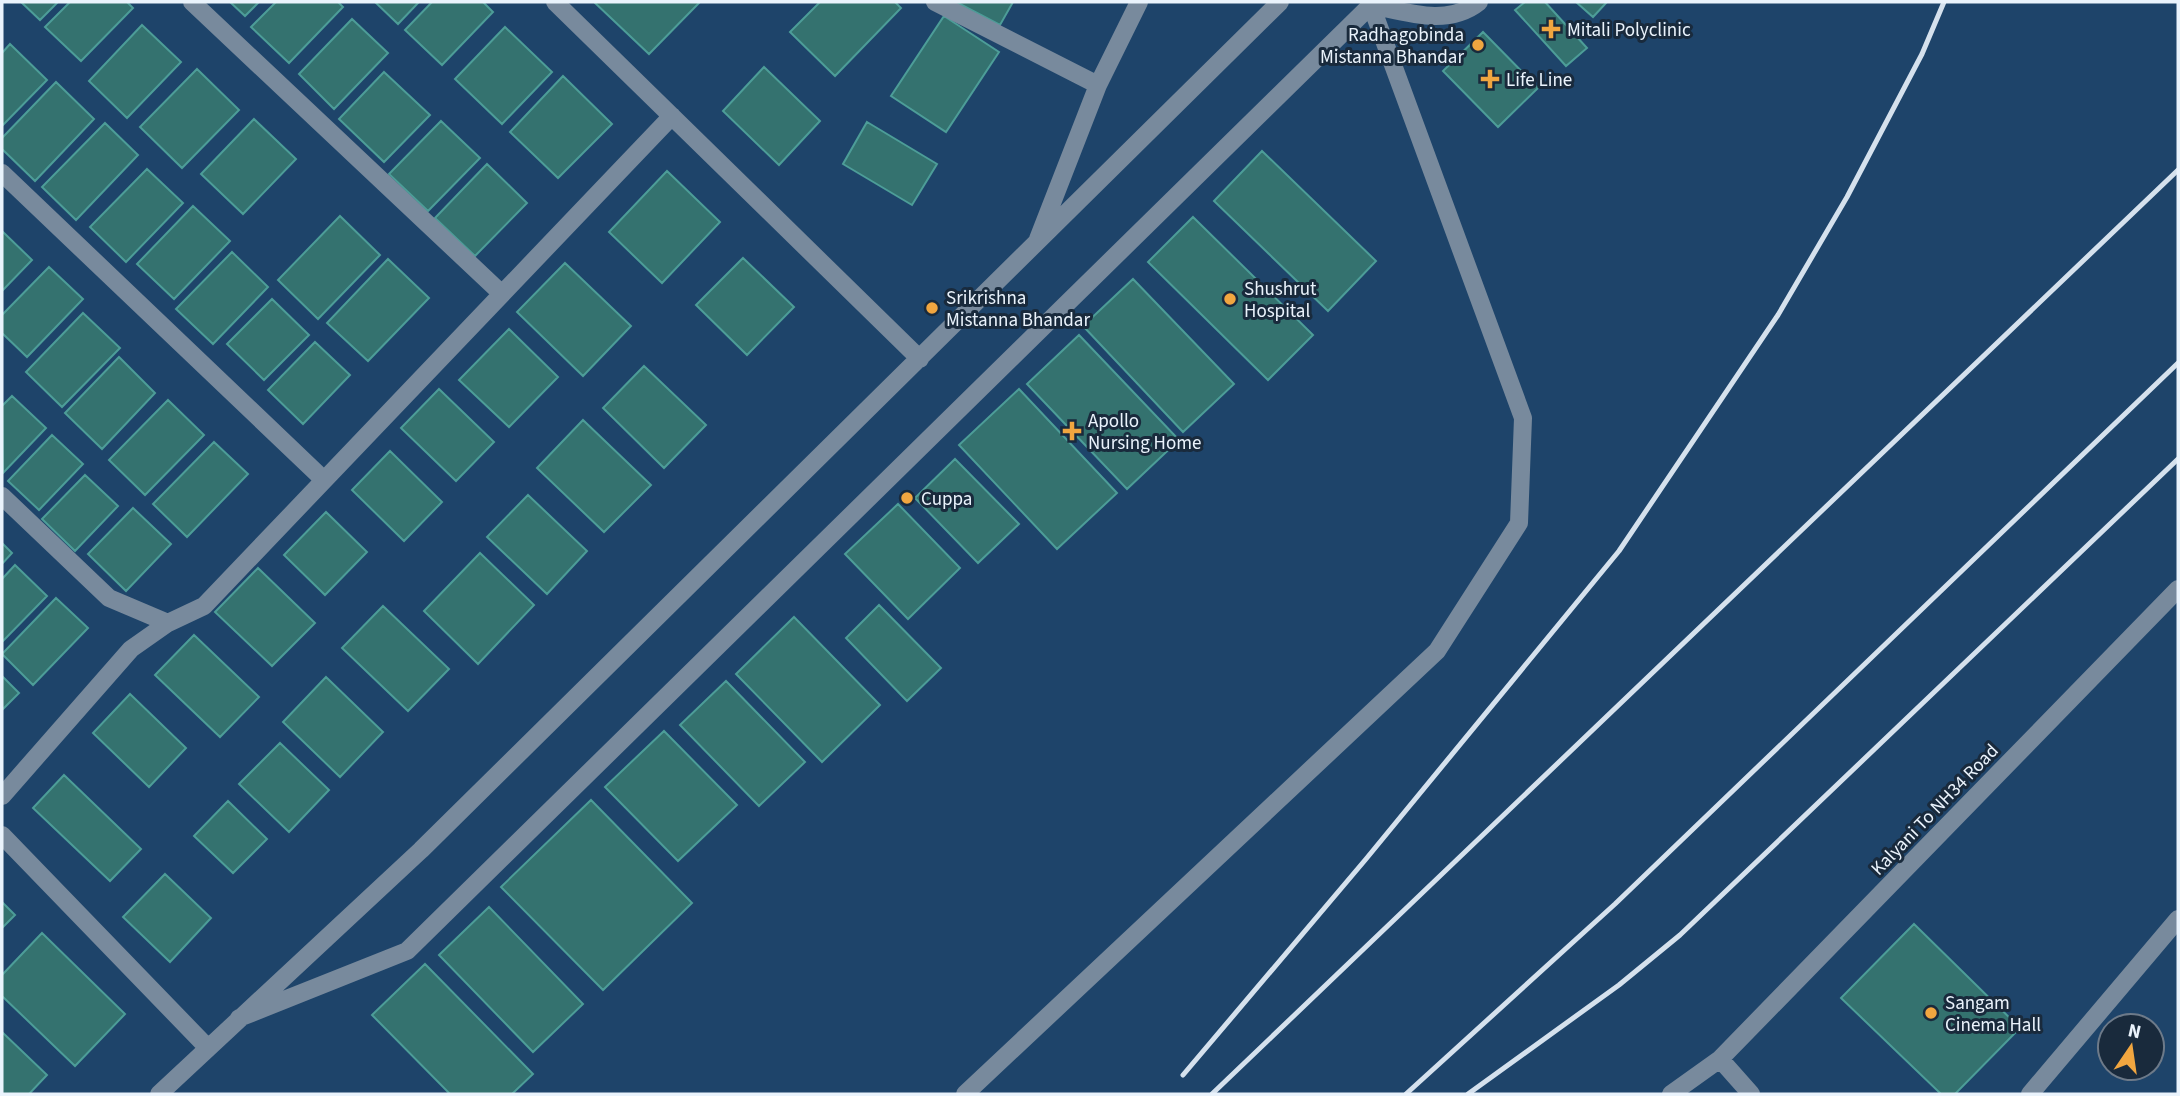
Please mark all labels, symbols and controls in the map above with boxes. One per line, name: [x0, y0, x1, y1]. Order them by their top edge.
place label: Mitali Polyclinic: [1567, 17, 1691, 44]
marker: Mitali Polyclinic: [1541, 19, 1561, 39]
place label: Radhagobinda Mistanna Bhandar: [1320, 22, 1464, 71]
marker: Radhagobinda Mistanna Bhandar: [1470, 37, 1486, 53]
place label: Life Line: [1506, 67, 1572, 94]
marker: Life Line: [1480, 69, 1500, 89]
place label: Shushrut Hospital: [1244, 276, 1317, 325]
place label: Srikrishna Mistanna Bhandar: [946, 285, 1090, 334]
marker: Shushrut Hospital: [1222, 291, 1238, 307]
marker: Srikrishna Mistanna Bhandar: [924, 300, 940, 316]
place label: Apollo Nursing Home: [1088, 408, 1201, 457]
marker: Apollo Nursing Home: [1062, 421, 1082, 441]
place label: Cuppa: [921, 486, 972, 513]
marker: Cuppa: [899, 490, 915, 506]
street label: Kalyani To NH34 Road: [1865, 738, 2005, 882]
place label: Sangam Cinema Hall: [1945, 990, 2041, 1039]
marker: Sangam Cinema Hall: [1923, 1005, 1939, 1021]
north arrow: [2096, 1012, 2166, 1082]
text: N: [2125, 1017, 2144, 1046]

